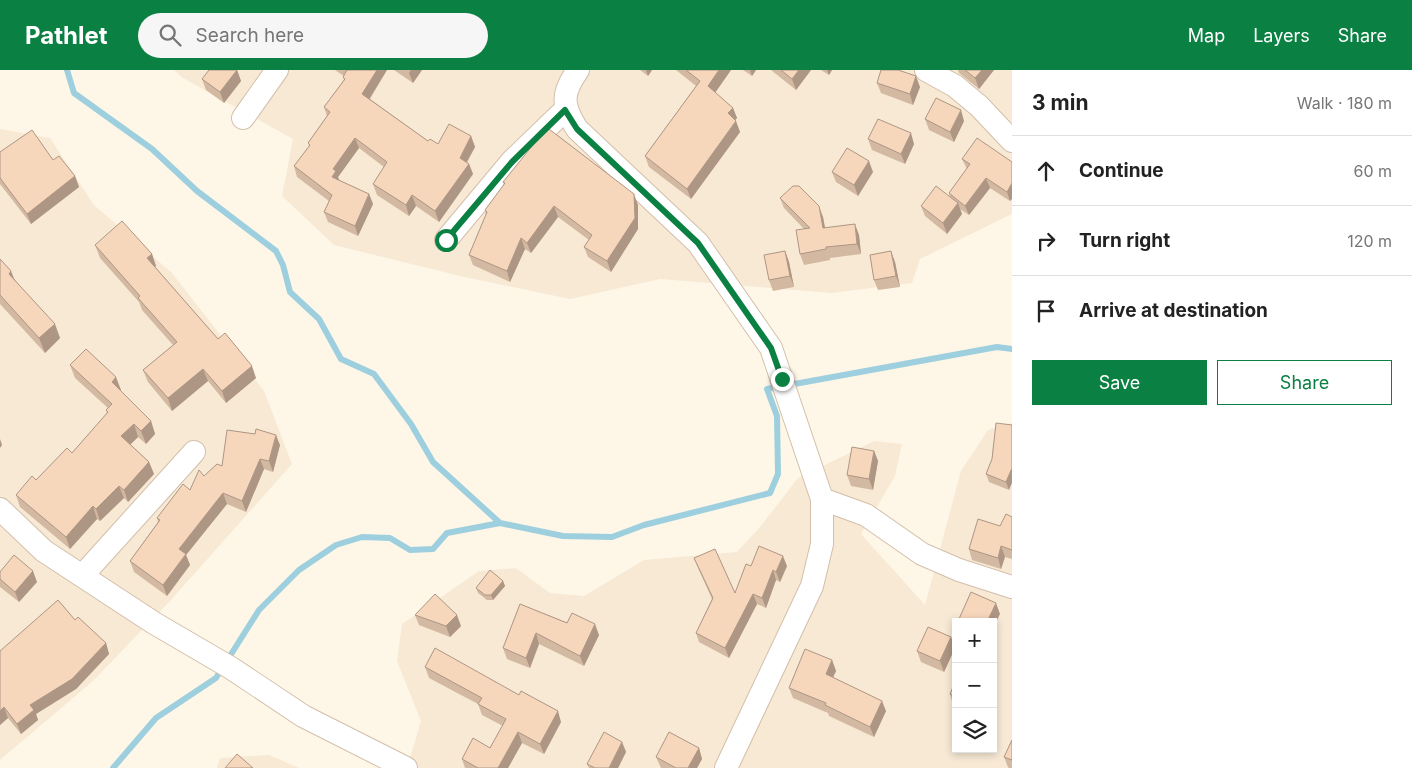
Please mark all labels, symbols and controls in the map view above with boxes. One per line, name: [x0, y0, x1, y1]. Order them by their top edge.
search box: [138, 13, 488, 58]
text: Pathlet: [25, 21, 108, 50]
icon: search: [156, 21, 184, 49]
text: Search here: [196, 24, 304, 47]
text: Map: [1188, 25, 1225, 46]
text: Layers: [1253, 25, 1310, 46]
text: Share: [1338, 25, 1387, 46]
text: 3 min: [1032, 90, 1088, 115]
text: Walk · 180 m: [1297, 93, 1392, 113]
icon: ahead: [1032, 157, 1060, 185]
text: Continue: [1079, 159, 1164, 182]
text: 60 m: [1353, 161, 1392, 181]
icon: right: [1032, 227, 1060, 255]
route start: [435, 229, 458, 252]
text: Turn right: [1079, 229, 1170, 252]
text: 120 m: [1347, 231, 1392, 251]
icon: arrive: [1032, 297, 1060, 325]
text: Arrive at destination: [1079, 299, 1268, 322]
button: Save: [1032, 360, 1207, 405]
button: Share: [1217, 360, 1392, 405]
route end: [771, 368, 794, 391]
map controls: [952, 618, 997, 753]
button: +: [952, 618, 997, 663]
button: −: [952, 663, 997, 708]
button: layers: [952, 708, 997, 753]

